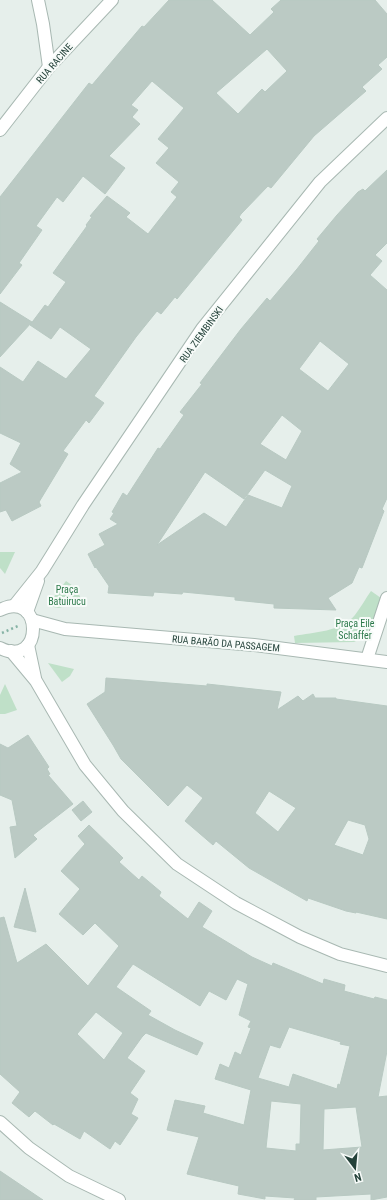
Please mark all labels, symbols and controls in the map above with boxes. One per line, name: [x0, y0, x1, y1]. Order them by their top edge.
street label: RUA RACINE: [34, 41, 75, 86]
street label: RUA ZIEMBINSKI: [177, 304, 225, 364]
park label: Praça Batuirucu: [48, 584, 86, 607]
park label: Praça Eile Schaffer: [335, 618, 375, 641]
street label: RUA BARÃO DA PASSAGEM: [172, 632, 280, 654]
north arrow: [335, 1148, 375, 1188]
text: N: [352, 1170, 363, 1184]

